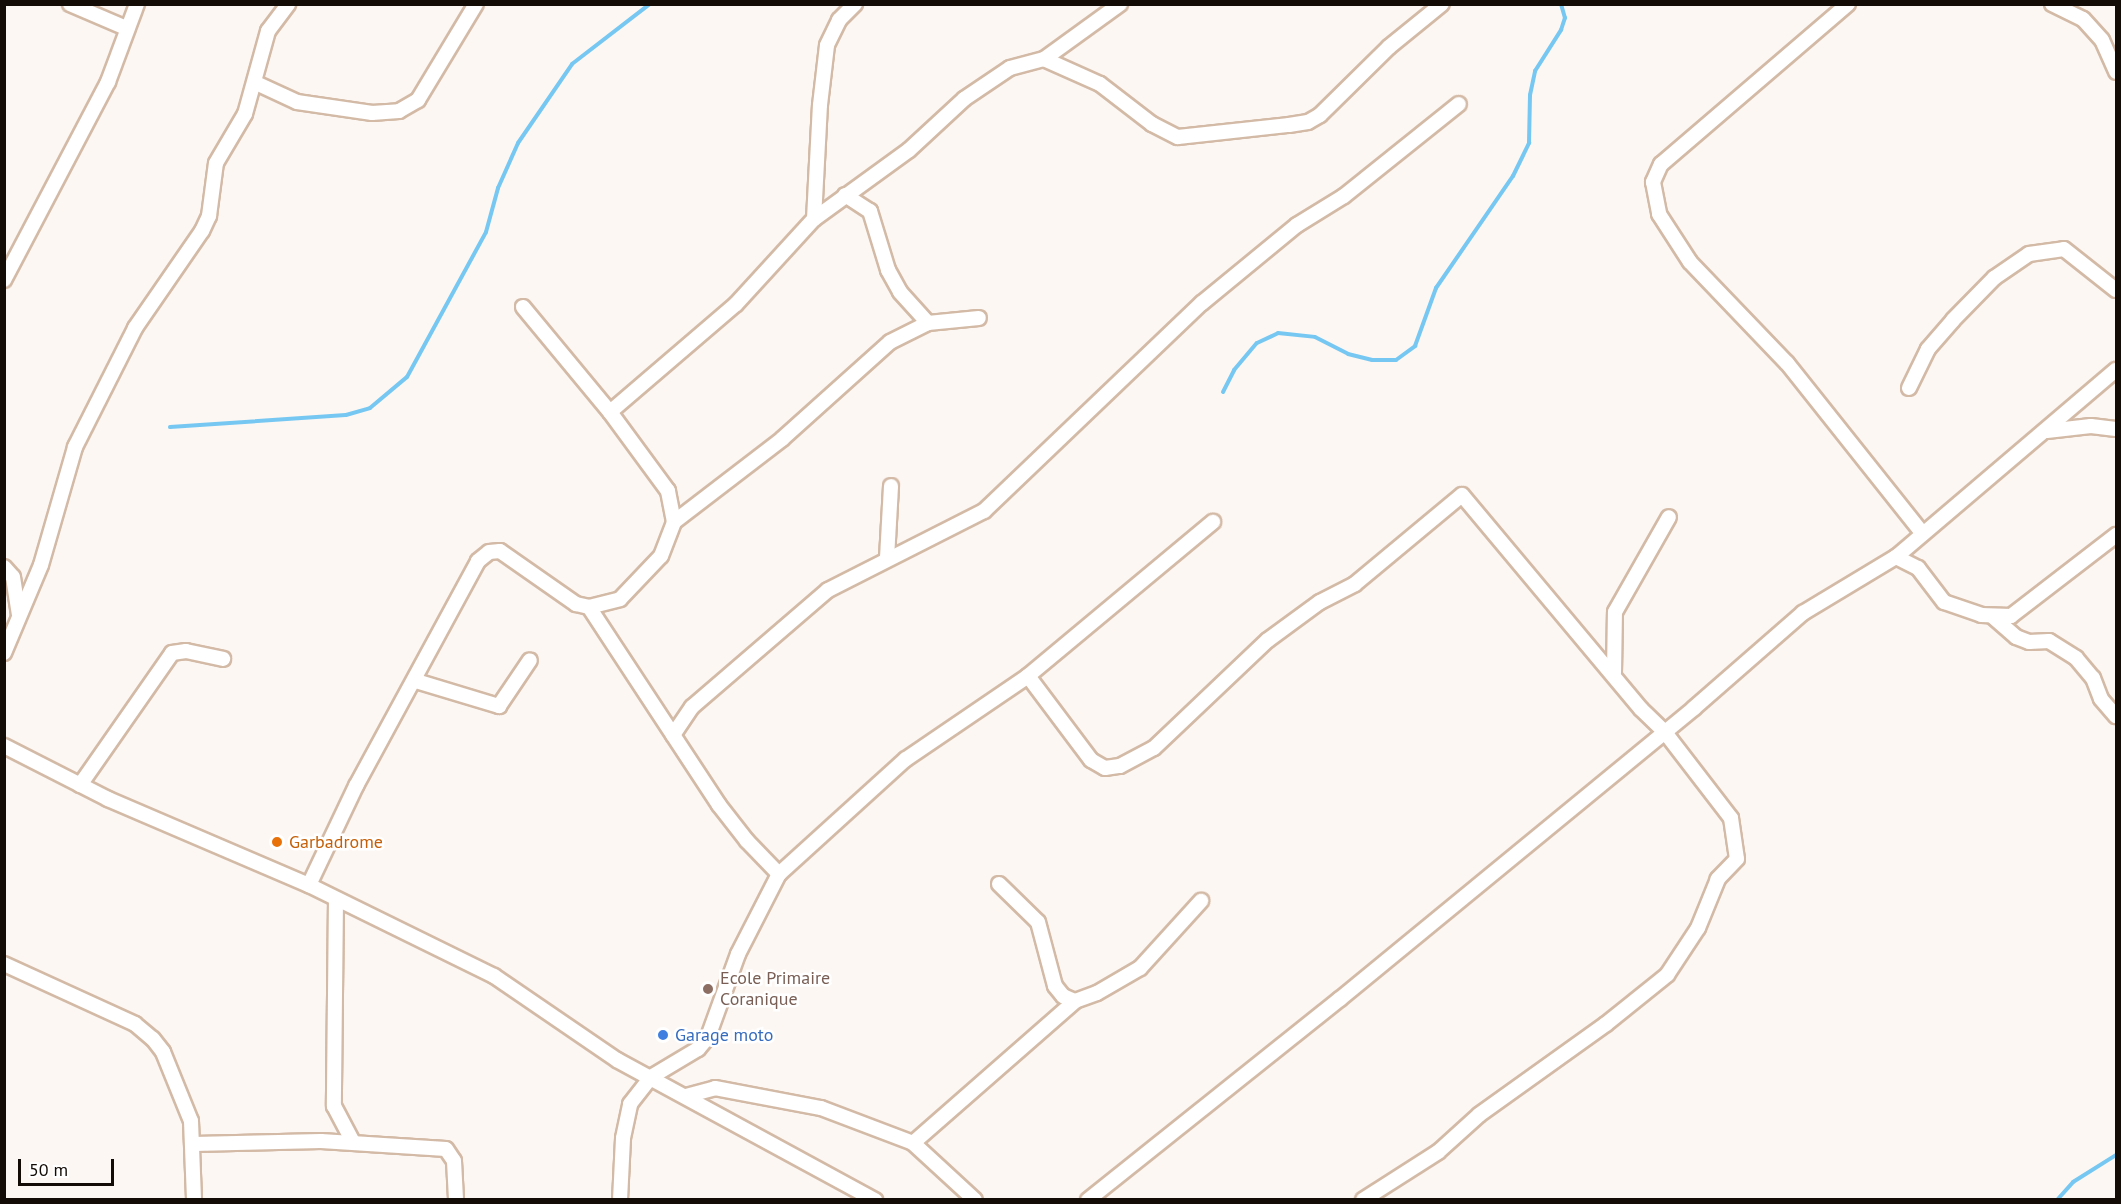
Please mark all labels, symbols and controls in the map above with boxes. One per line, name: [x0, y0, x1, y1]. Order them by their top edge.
place label: Garbadrome: [289, 831, 383, 853]
marker: Garbadrome: [270, 835, 284, 849]
place label: Ecole Primaire Coranique: [720, 968, 830, 1010]
marker: Ecole Primaire Coranique: [701, 982, 715, 996]
place label: Garage moto: [675, 1024, 773, 1046]
marker: Garage moto: [656, 1028, 670, 1042]
scale bar: [21, 1147, 117, 1185]
text: 50 m: [29, 1158, 68, 1181]

